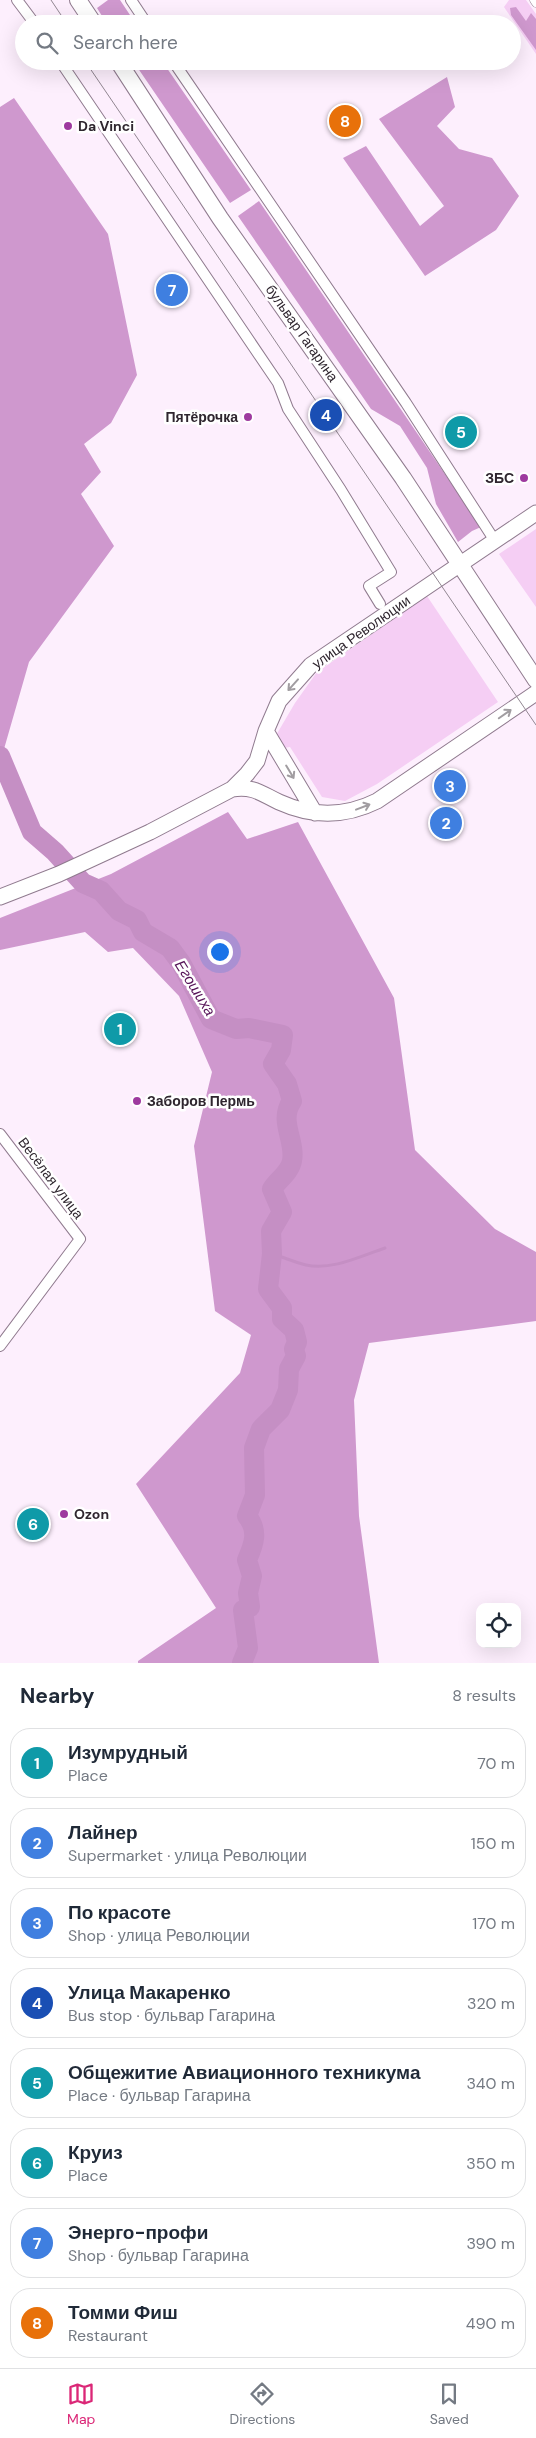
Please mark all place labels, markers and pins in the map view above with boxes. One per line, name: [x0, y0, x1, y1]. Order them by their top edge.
pin: 8: [329, 102, 361, 140]
place label: Da Vinci: [78, 117, 134, 135]
marker: Da Vinci: [62, 120, 74, 132]
pin: 7: [156, 271, 188, 309]
pin: 4: [310, 396, 342, 434]
place label: Пятёрочка: [165, 408, 238, 426]
marker: Пятёрочка: [242, 411, 254, 423]
pin: 5: [445, 413, 477, 451]
place label: ЗБС: [485, 469, 514, 487]
marker: ЗБС: [518, 472, 530, 484]
pin: 3: [434, 767, 466, 805]
pin: 2: [430, 804, 462, 842]
pin: 1: [104, 1010, 136, 1048]
place label: Заборов Пермь: [147, 1092, 255, 1110]
marker: Заборов Пермь: [131, 1095, 143, 1107]
pin: 6: [17, 1505, 49, 1543]
place label: Ozon: [74, 1505, 109, 1523]
marker: Ozon: [58, 1508, 70, 1520]

